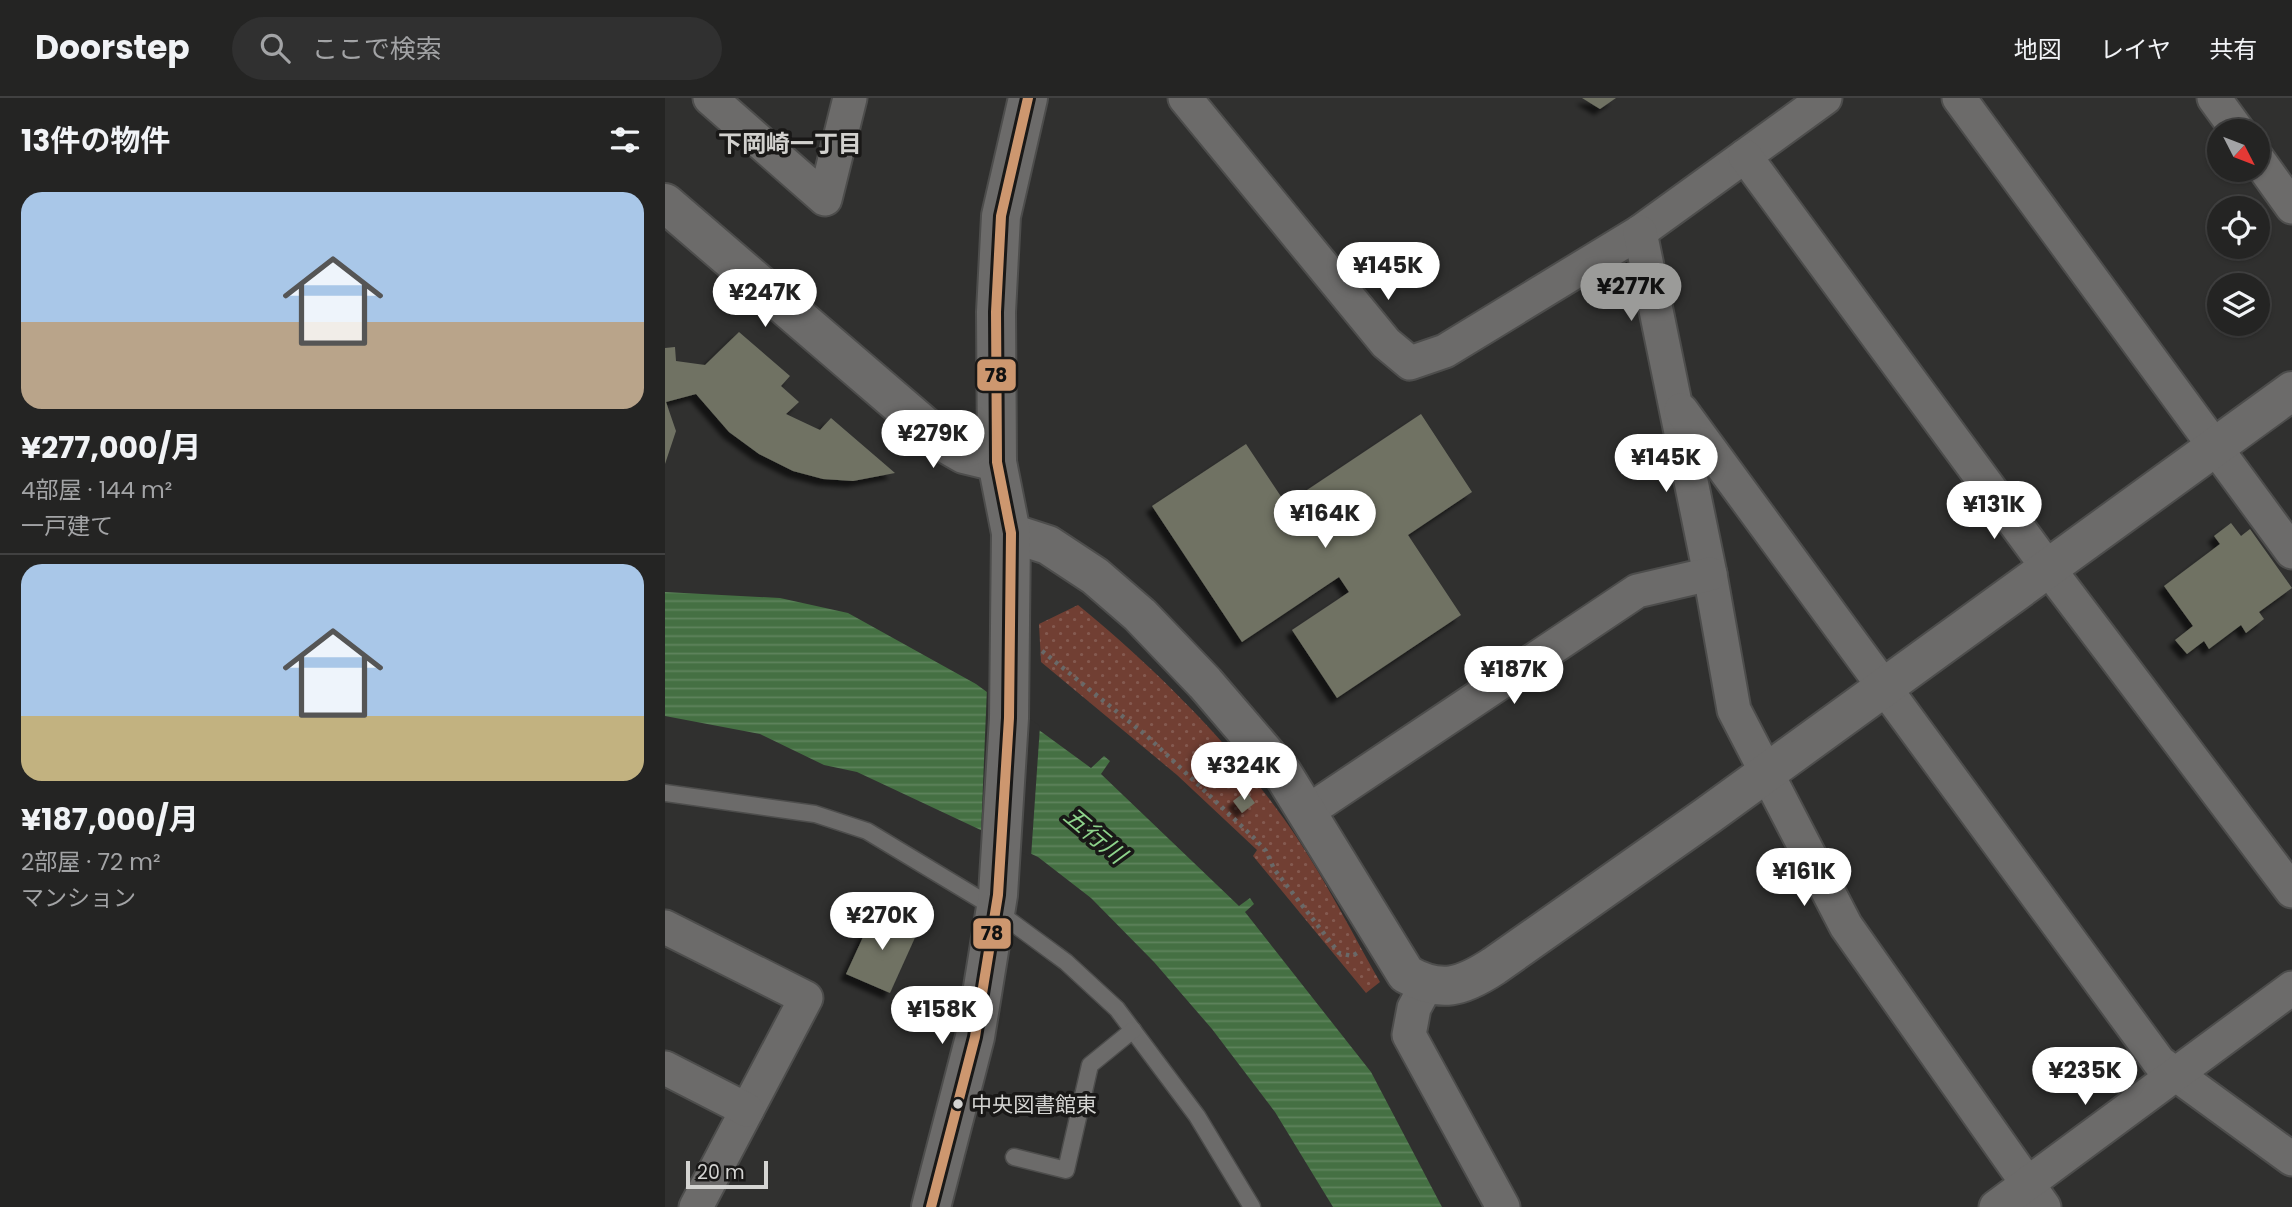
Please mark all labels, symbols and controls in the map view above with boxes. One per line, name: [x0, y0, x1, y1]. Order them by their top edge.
search box: [232, 17, 722, 80]
text: Doorstep: [35, 24, 190, 71]
icon: search: [256, 29, 294, 67]
text: ここで検索: [312, 31, 442, 67]
text: 地図: [2014, 33, 2062, 66]
text: レイヤ: [2100, 33, 2171, 66]
text: 共有: [2209, 33, 2257, 66]
text: 13件の物件: [21, 119, 170, 162]
north arrow: [2207, 119, 2270, 182]
map controls: [2207, 119, 2270, 336]
icon: filters: [606, 121, 644, 159]
district label: 下岡崎一丁目: [718, 127, 862, 160]
button: locate: [2207, 196, 2270, 259]
icon: home: [270, 238, 396, 364]
pin: ¥145K: [1339, 242, 1437, 302]
text: ¥145K: [1353, 249, 1423, 281]
pin: ¥277K: [1582, 264, 1680, 323]
pin: ¥247K: [716, 270, 814, 329]
text: ¥277K: [1596, 270, 1666, 302]
button: layers: [2207, 273, 2270, 336]
text: ¥247K: [729, 276, 801, 308]
line badge: 78: [976, 358, 1017, 392]
text: 78: [985, 362, 1007, 389]
pin: ¥279K: [884, 410, 982, 470]
text: ¥279K: [897, 417, 969, 449]
text: ¥277,000/月: [21, 426, 201, 469]
pin: ¥145K: [1617, 434, 1715, 494]
text: ¥145K: [1631, 441, 1701, 473]
text: 4部屋 · 144 m²: [21, 474, 172, 506]
pin: ¥131K: [1945, 482, 2043, 541]
text: ¥131K: [1963, 488, 2025, 520]
pin: ¥164K: [1276, 490, 1374, 550]
text: ¥164K: [1290, 497, 1360, 529]
text: 一戸建て: [21, 510, 113, 542]
icon: home: [270, 610, 396, 736]
pin: ¥187K: [1465, 646, 1563, 706]
text: ¥187K: [1480, 653, 1548, 685]
pin: ¥324K: [1195, 742, 1293, 802]
text: ¥324K: [1207, 749, 1281, 781]
text: ¥187,000/月: [21, 798, 199, 841]
water label: 五行川: [1057, 799, 1135, 873]
text: 2部屋 · 72 m²: [21, 846, 161, 878]
pin: ¥161K: [1755, 848, 1853, 908]
text: ¥161K: [1772, 855, 1836, 887]
text: マンション: [21, 882, 136, 914]
pin: ¥270K: [833, 892, 931, 952]
text: ¥270K: [846, 899, 918, 931]
line badge: 78: [972, 917, 1012, 950]
text: 78: [981, 920, 1003, 947]
pin: ¥158K: [893, 986, 991, 1046]
text: ¥158K: [907, 993, 977, 1025]
pin: ¥235K: [2036, 1048, 2134, 1107]
text: ¥235K: [2048, 1054, 2122, 1086]
place label: 中央図書館東: [971, 1090, 1097, 1119]
marker: 中央図書館東: [951, 1097, 965, 1111]
scale bar: [686, 1158, 768, 1190]
text: 20 m: [697, 1159, 745, 1186]

